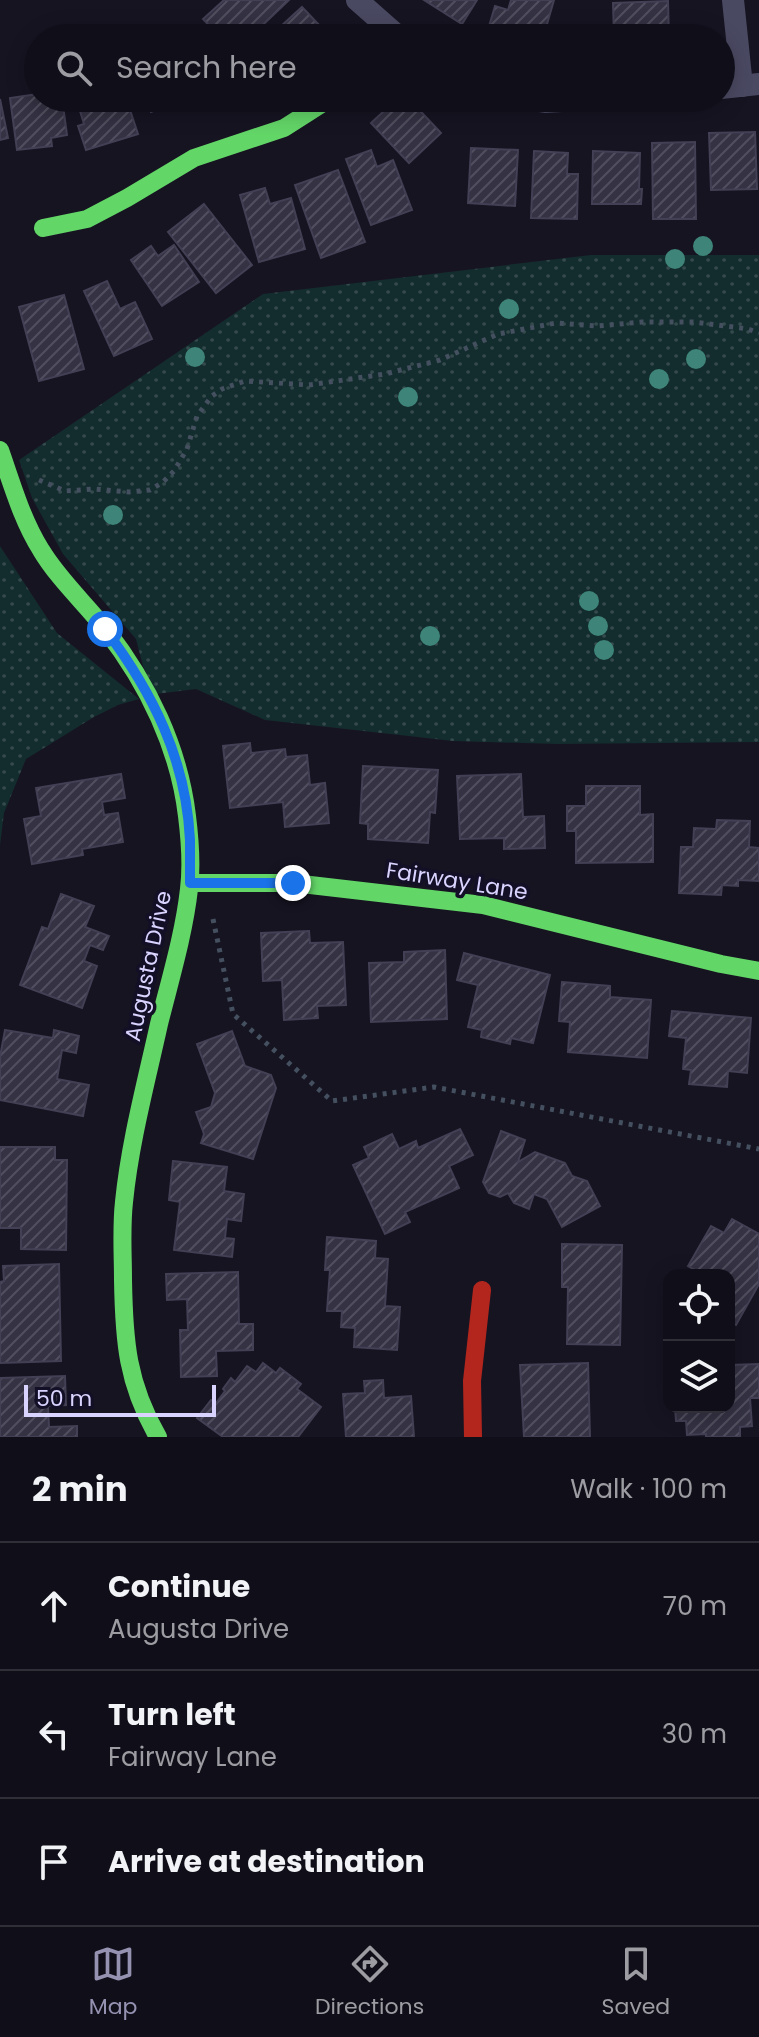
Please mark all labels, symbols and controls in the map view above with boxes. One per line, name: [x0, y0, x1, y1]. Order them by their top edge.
search box: [24, 24, 735, 112]
icon: search: [52, 46, 96, 90]
text: Search here: [116, 46, 297, 89]
route start: [87, 611, 123, 647]
street label: Fairway Lane: [384, 855, 530, 907]
route end: [275, 865, 311, 901]
street label: Augusta Drive: [117, 888, 179, 1044]
map controls: [663, 1269, 735, 1413]
button: locate: [663, 1269, 735, 1341]
button: layers: [663, 1341, 735, 1413]
scale bar: [24, 1381, 216, 1417]
text: 50 m: [36, 1383, 92, 1414]
text: 2 min: [32, 1465, 128, 1513]
text: Walk · 100 m: [570, 1471, 727, 1507]
text: Continue: [108, 1565, 250, 1608]
icon: ahead: [32, 1584, 76, 1628]
text: 70 m: [663, 1588, 727, 1624]
text: Augusta Drive: [108, 1611, 289, 1647]
text: Turn left: [108, 1693, 236, 1736]
icon: left: [32, 1712, 76, 1756]
text: 30 m: [662, 1716, 727, 1752]
text: Fairway Lane: [108, 1739, 277, 1775]
icon: arrive: [32, 1840, 76, 1884]
text: Arrive at destination: [108, 1840, 425, 1883]
tab: Map: [89, 1942, 137, 2023]
tab: Directions: [315, 1942, 424, 2023]
tab: Saved: [602, 1942, 670, 2023]

